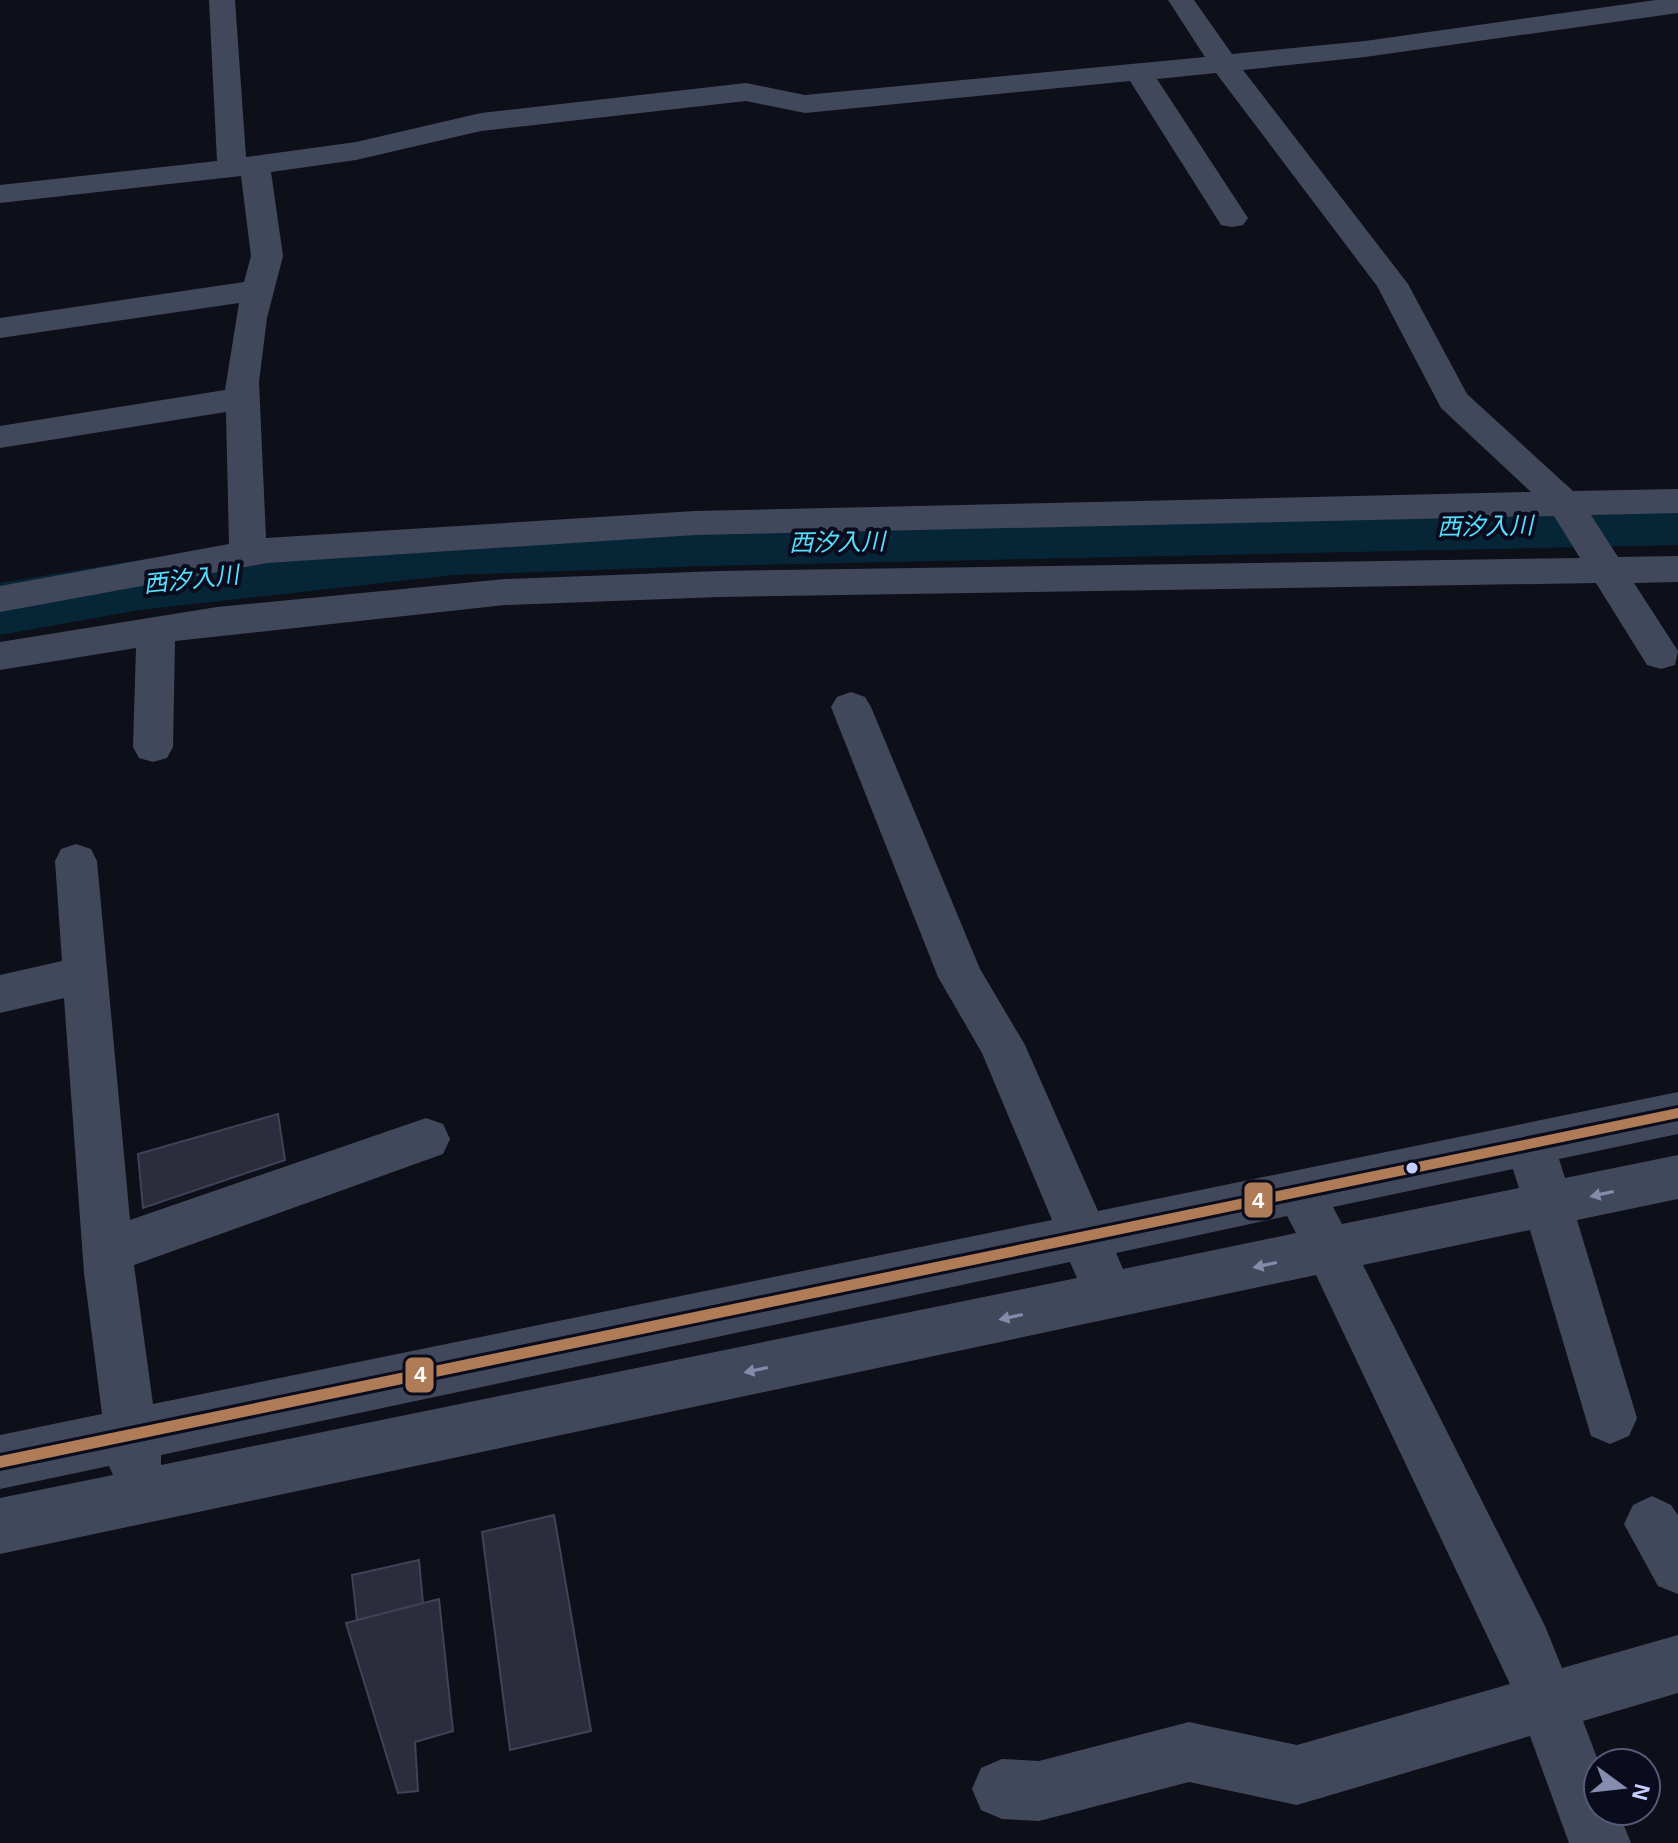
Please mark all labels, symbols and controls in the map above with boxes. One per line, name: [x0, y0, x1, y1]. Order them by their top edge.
water label: 西汐入川: [1437, 512, 1536, 540]
water label: 西汐入川: [789, 528, 888, 556]
water label: 西汐入川: [142, 560, 243, 597]
unlabelled marker: [1404, 1160, 1420, 1176]
line badge: 4: [1243, 1181, 1274, 1219]
text: 4: [1252, 1188, 1265, 1213]
one-way arrow: [1589, 1188, 1614, 1201]
one-way arrow: [1253, 1259, 1278, 1272]
one-way arrow: [998, 1312, 1023, 1324]
line badge: 4: [404, 1356, 435, 1394]
text: 4: [414, 1362, 427, 1387]
one-way arrow: [743, 1364, 768, 1377]
north arrow: [1582, 1747, 1662, 1827]
text: N: [1627, 1781, 1655, 1803]

